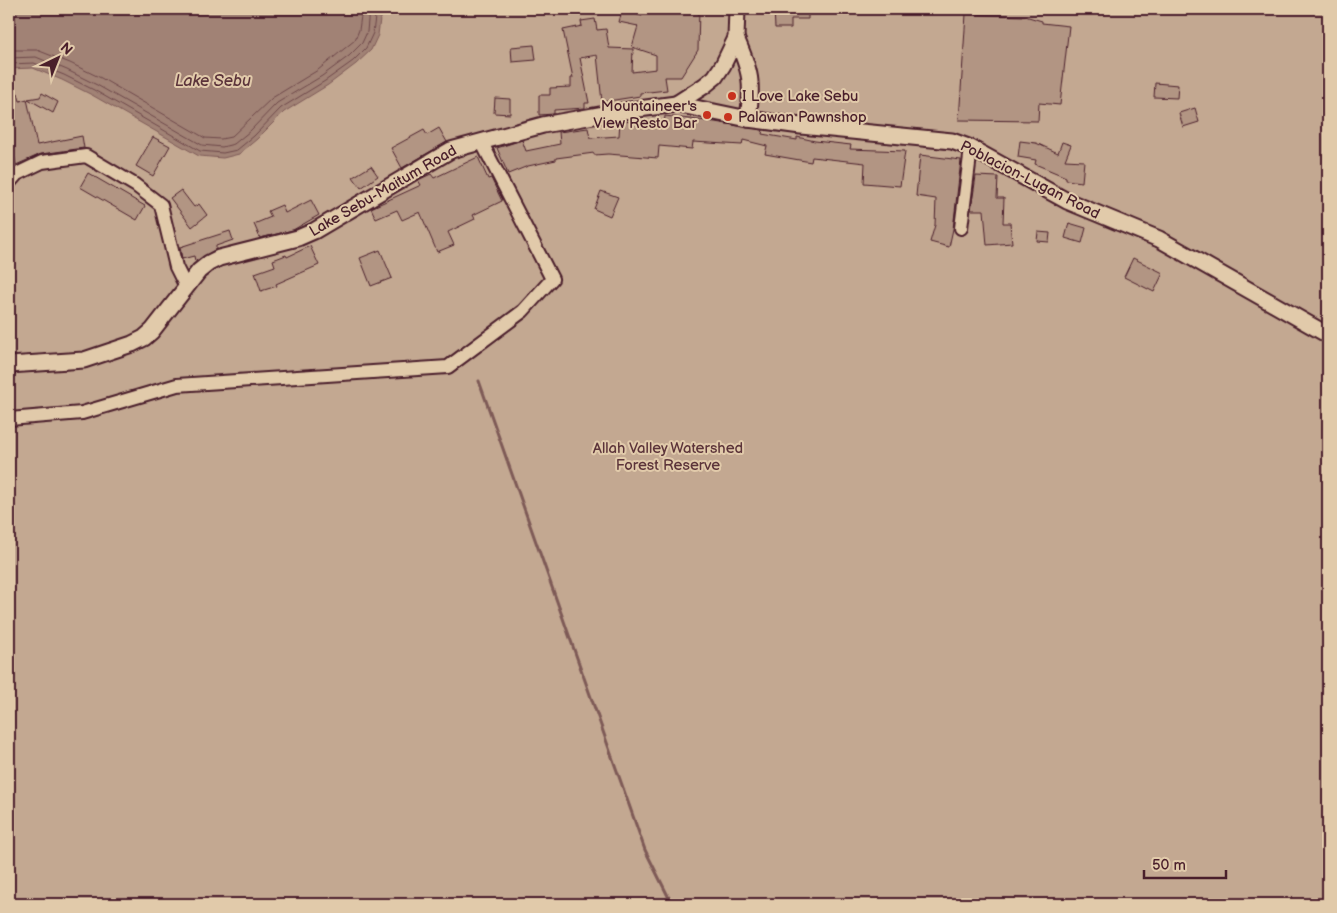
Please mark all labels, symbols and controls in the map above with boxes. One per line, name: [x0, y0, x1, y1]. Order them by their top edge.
north arrow: [32, 32, 82, 82]
text: N: [57, 39, 76, 59]
water label: Lake Sebu: [175, 72, 251, 91]
place label: I Love Lake Sebu: [742, 87, 858, 106]
marker: I Love Lake Sebu: [726, 90, 738, 102]
place label: Mountaineer's View Resto Bar: [593, 97, 698, 133]
place label: Palawan Pawnshop: [738, 108, 867, 127]
marker: Mountaineer's View Resto Bar: [701, 109, 713, 121]
marker: Palawan Pawnshop: [722, 111, 734, 123]
street label: Poblacion-Lugan Road: [957, 136, 1103, 224]
street label: Lake Sebu-Maitum Road: [306, 141, 460, 241]
park label: Allah Valley Watershed Forest Reserve: [593, 439, 743, 475]
scale bar: [1144, 848, 1227, 880]
text: 50 m: [1152, 856, 1186, 875]

